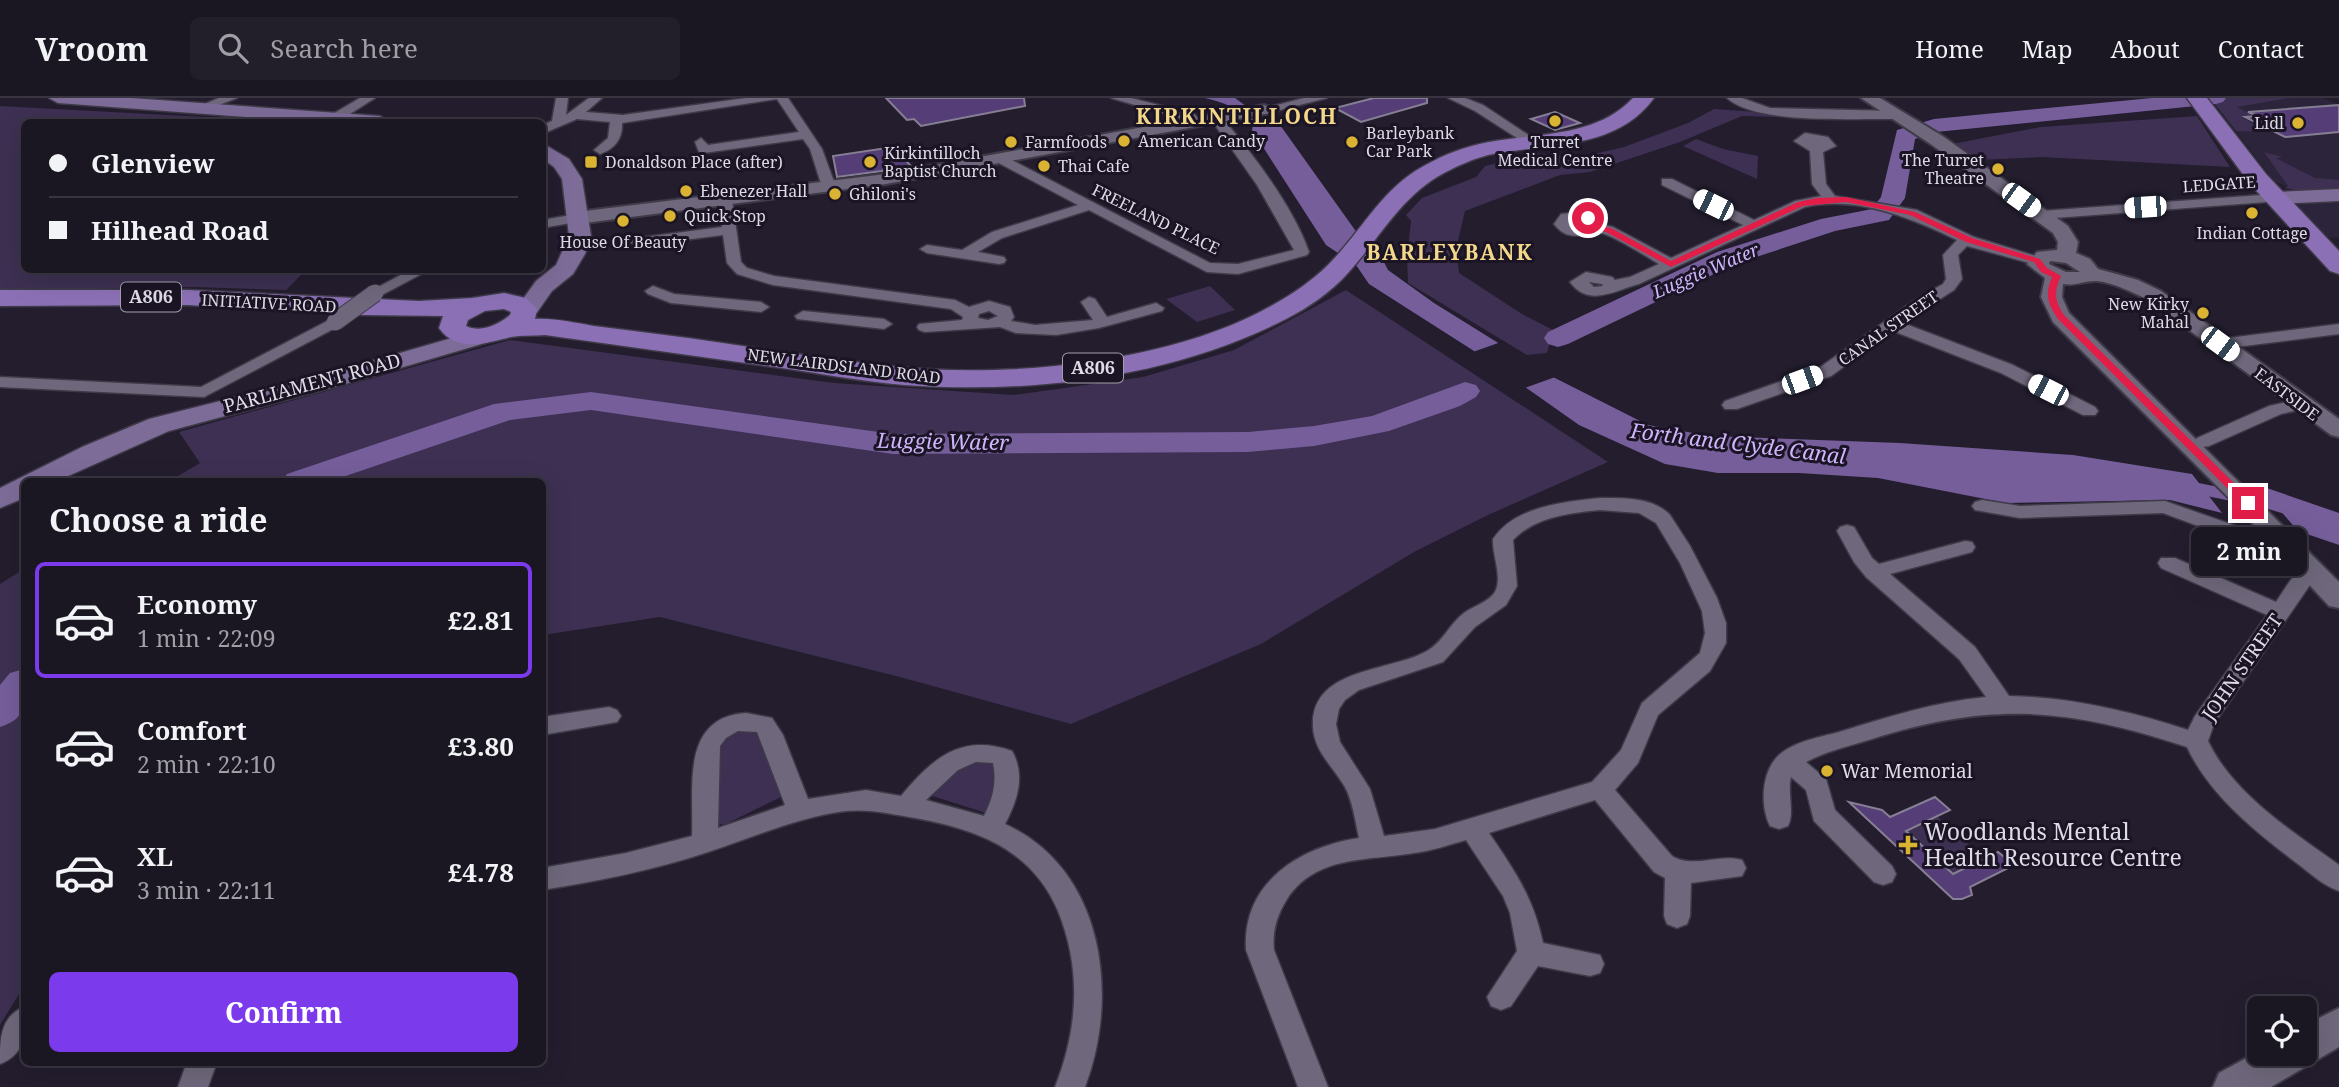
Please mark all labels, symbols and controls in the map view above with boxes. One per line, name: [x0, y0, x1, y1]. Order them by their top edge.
search box: [190, 17, 680, 80]
text: Vroom: [35, 26, 148, 71]
icon: search: [214, 29, 252, 67]
text: Search here: [270, 30, 418, 66]
text: Home: [1915, 32, 1984, 65]
text: Map: [2022, 32, 2073, 65]
text: About: [2111, 32, 2180, 65]
text: Contact: [2218, 32, 2304, 65]
district label: KIRKINTILLOCH: [1136, 102, 1338, 130]
place label: Lidl: [2254, 112, 2284, 134]
marker: Turret Medical Centre: [1547, 113, 1563, 129]
marker: Lidl: [2290, 115, 2306, 131]
place label: Barleybank Car Park: [1366, 122, 1455, 162]
place label: American Candy: [1138, 130, 1266, 152]
place label: Farmfoods: [1025, 131, 1107, 153]
place label: Turret Medical Centre: [1498, 131, 1612, 171]
marker: American Candy: [1116, 133, 1132, 149]
marker: Farmfoods: [1003, 134, 1019, 150]
marker: Barleybank Car Park: [1344, 134, 1360, 150]
place label: Kirkintilloch Baptist Church: [884, 142, 997, 182]
text: Glenview: [91, 145, 214, 181]
place label: The Turret Theatre: [1902, 149, 1984, 189]
place label: Donaldson Place (after): [605, 151, 783, 173]
marker: Donaldson Place (after): [583, 154, 599, 170]
marker: Kirkintilloch Baptist Church: [862, 154, 878, 170]
place label: Thai Cafe: [1058, 155, 1130, 177]
marker: Thai Cafe: [1036, 158, 1052, 174]
marker: The Turret Theatre: [1990, 161, 2006, 177]
street label: LEDGATE: [2182, 170, 2256, 198]
street label: FREELAND PLACE: [1088, 179, 1224, 259]
car: [1998, 179, 2045, 221]
place label: Ebenezer Hall: [700, 180, 807, 202]
marker: Ebenezer Hall: [678, 183, 694, 199]
place label: Ghiloni's: [849, 183, 916, 205]
marker: Ghiloni's: [827, 186, 843, 202]
car: [1690, 186, 1737, 224]
car: [2124, 195, 2167, 219]
route start: [1572, 202, 1604, 234]
place label: Quick Stop: [684, 205, 766, 227]
marker: Indian Cottage: [2244, 205, 2260, 221]
marker: Quick Stop: [662, 208, 678, 224]
text: Hilhead Road: [91, 212, 269, 248]
marker: House Of Beauty: [615, 213, 631, 229]
place label: Indian Cottage: [2196, 222, 2308, 244]
place label: House Of Beauty: [560, 231, 687, 253]
water label: Luggie Water: [1648, 237, 1763, 304]
district label: BARLEYBANK: [1366, 238, 1534, 266]
road number: A806: [121, 282, 181, 312]
street label: CANAL STREET: [1834, 285, 1942, 371]
street label: INITIATIVE ROAD: [201, 288, 337, 318]
place label: New Kirky Mahal: [2108, 293, 2190, 333]
marker: New Kirky Mahal: [2195, 305, 2211, 321]
car: [2197, 323, 2244, 365]
street label: NEW LAIRDSLAND ROAD: [746, 343, 942, 389]
street label: PARLIAMENT ROAD: [221, 347, 403, 419]
road number: A806: [1063, 354, 1123, 382]
street label: EASTSIDE: [2250, 362, 2324, 426]
car: [1779, 363, 1826, 397]
car: [2025, 371, 2072, 409]
water label: Forth and Clyde Canal: [1628, 416, 1848, 470]
water label: Luggie Water: [876, 426, 1010, 456]
route end: [2232, 487, 2264, 519]
text: Choose a ride: [49, 498, 268, 541]
callout: 2 min: [2190, 528, 2306, 576]
text: 2 min: [2216, 535, 2282, 567]
text: Economy: [137, 586, 257, 622]
icon: car: [53, 589, 116, 652]
text: £2.81: [448, 602, 514, 638]
street label: JOHN STREET: [2195, 608, 2289, 726]
text: 1 min · 22:09: [137, 622, 275, 654]
text: Comfort: [137, 712, 247, 748]
icon: car: [53, 715, 116, 778]
text: £3.80: [448, 728, 514, 764]
text: 2 min · 22:10: [137, 748, 275, 780]
place label: War Memorial: [1841, 758, 1973, 784]
marker: War Memorial: [1819, 763, 1835, 779]
place label: Woodlands Mental Health Resource Centre: [1924, 815, 2182, 873]
marker: Woodlands Mental Health Resource Centre: [1898, 835, 1918, 855]
text: XL: [137, 838, 173, 874]
icon: car: [53, 841, 116, 904]
text: £4.78: [448, 854, 514, 890]
text: 3 min · 22:11: [137, 874, 275, 906]
button: Confirm: [49, 972, 518, 1052]
map controls: [2247, 996, 2317, 1066]
button: locate: [2247, 996, 2317, 1066]

